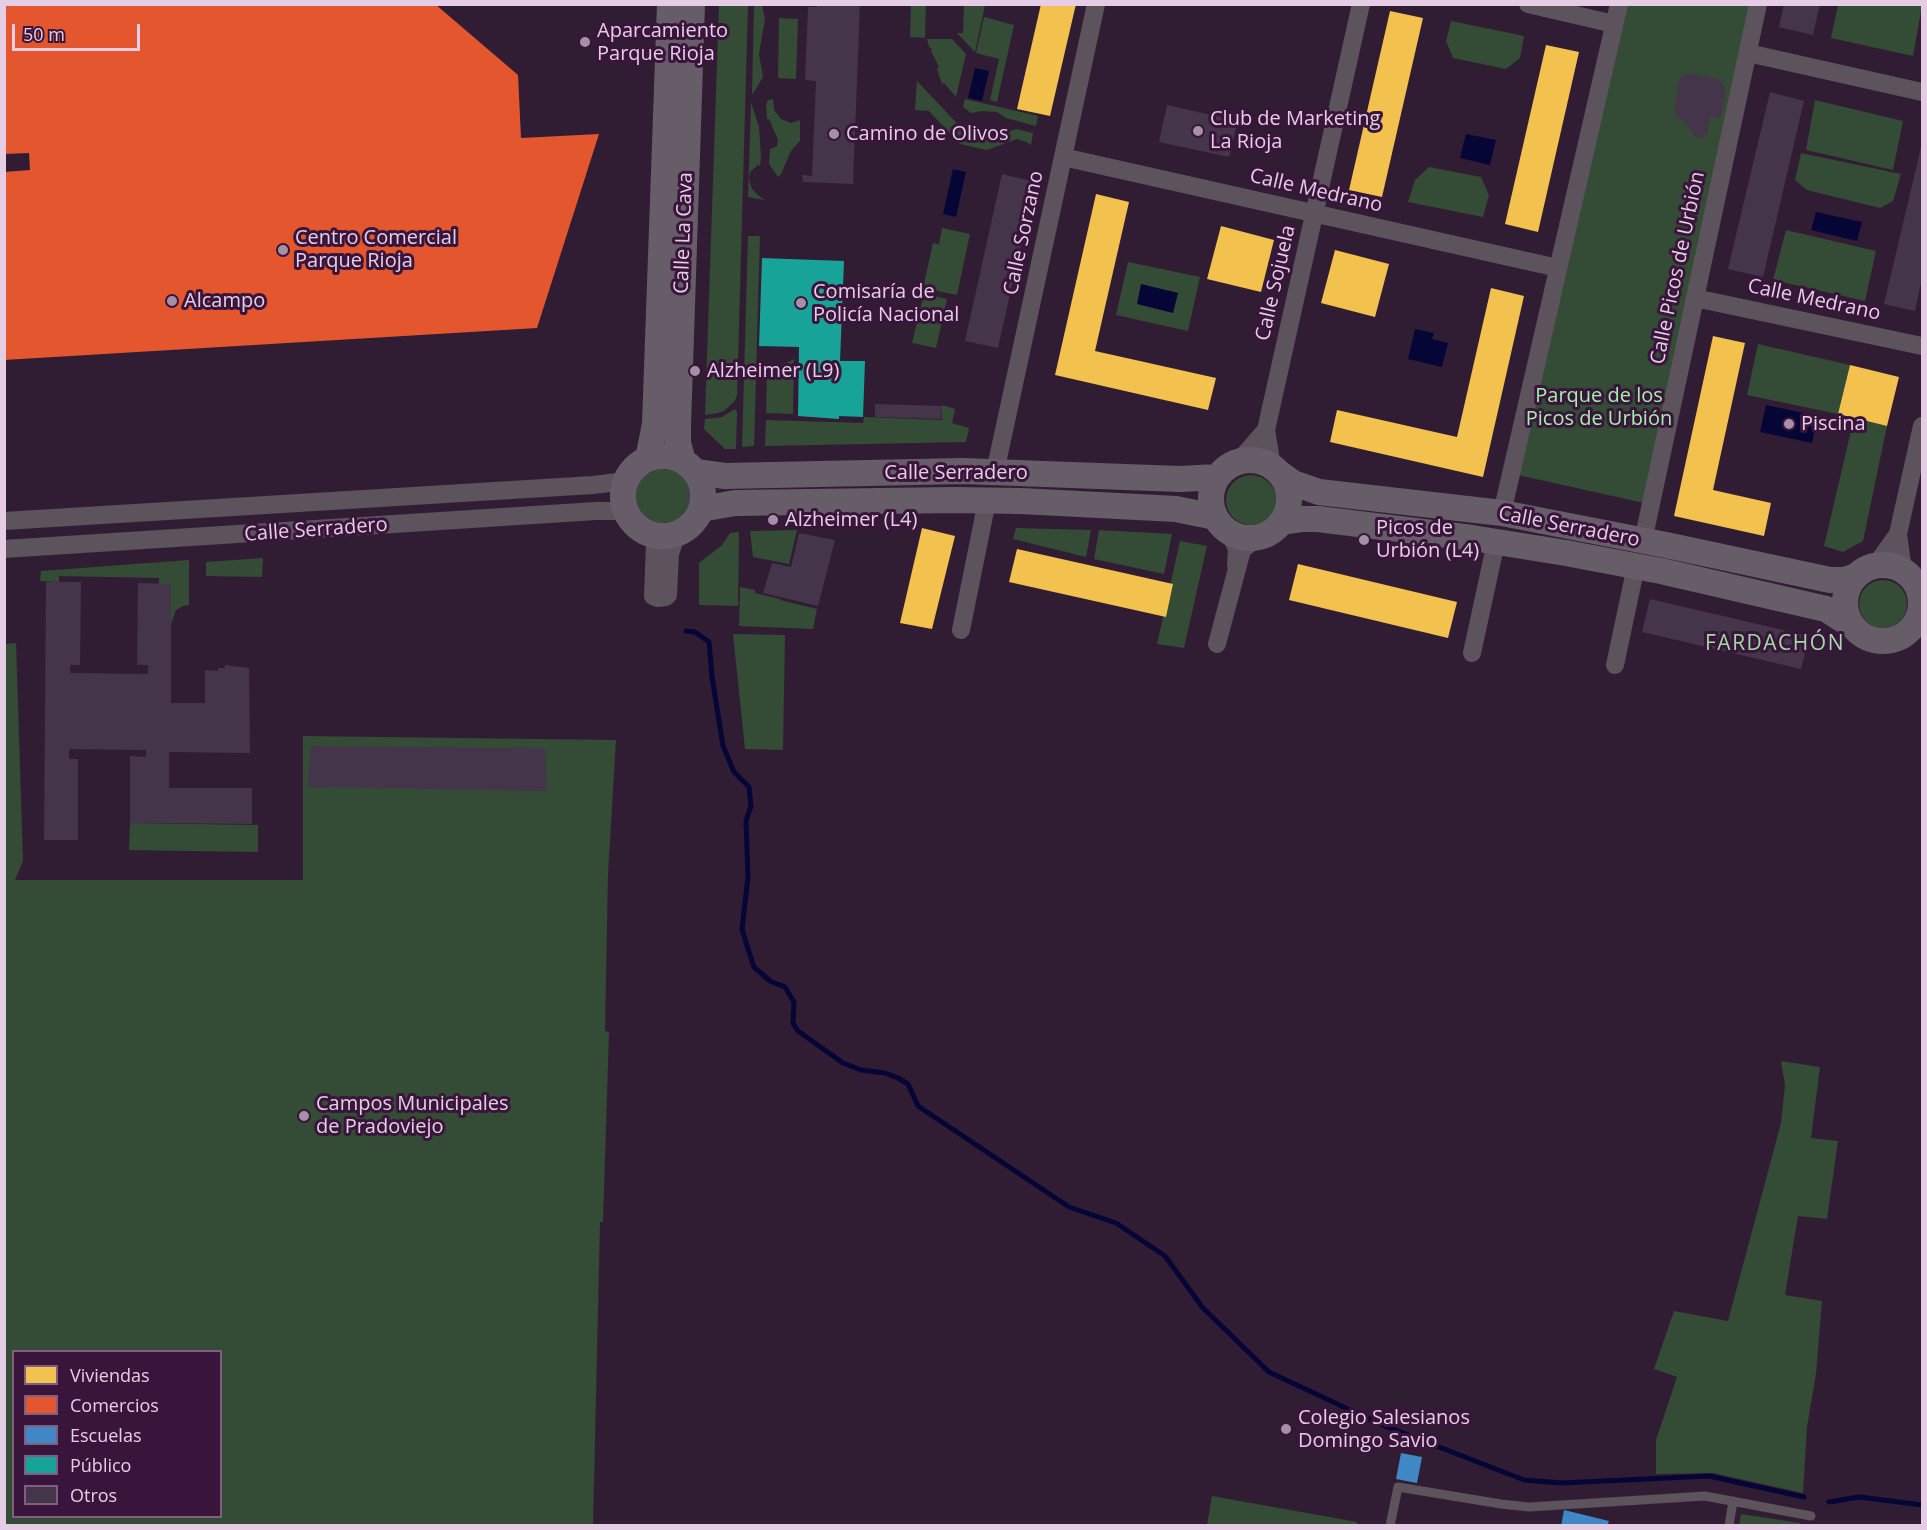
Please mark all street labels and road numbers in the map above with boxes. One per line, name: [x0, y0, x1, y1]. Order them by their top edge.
street label: Calle Medrano: [1247, 164, 1385, 218]
street label: Calle Sorzano: [999, 169, 1049, 297]
street label: Calle Picos de Urbión: [1646, 169, 1710, 367]
street label: Calle La Cava: [670, 172, 698, 294]
street label: Calle Sojuela: [1251, 223, 1301, 343]
street label: Calle Medrano: [1745, 274, 1883, 326]
street label: Calle Serradero: [884, 461, 1028, 485]
street label: Calle Serradero: [1496, 502, 1642, 552]
street label: Calle Serradero: [244, 513, 388, 547]

